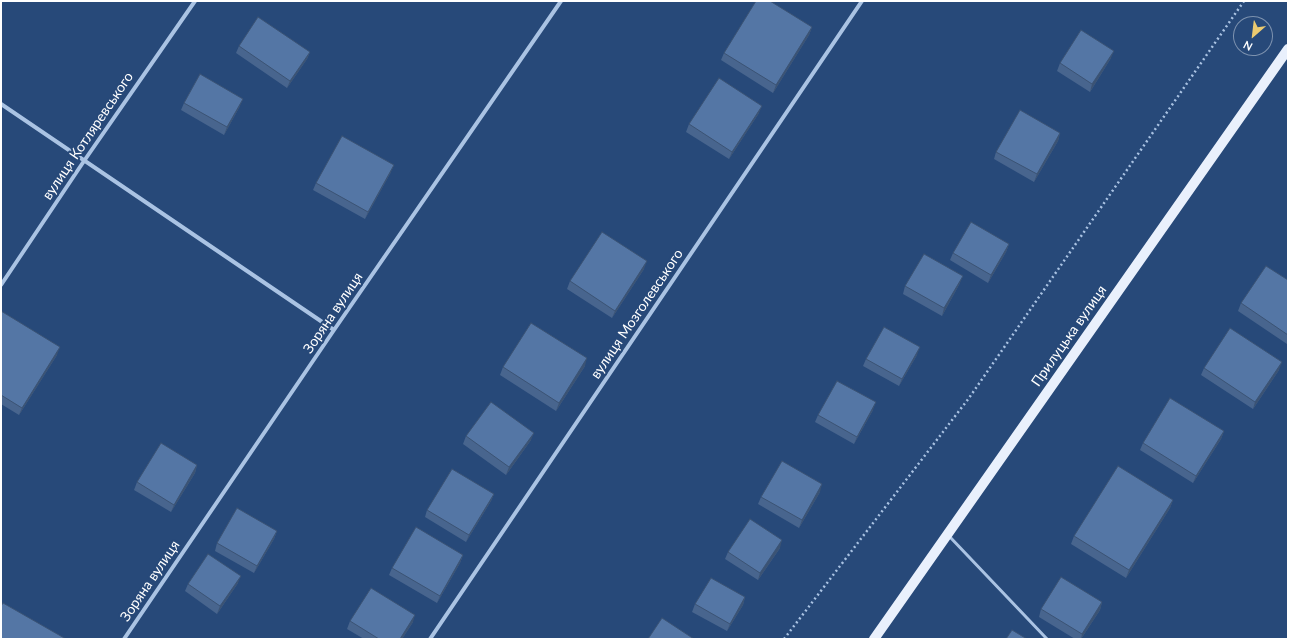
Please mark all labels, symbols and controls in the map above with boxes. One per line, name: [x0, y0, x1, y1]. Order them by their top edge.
north arrow: [1233, 16, 1273, 56]
text: N: [1241, 38, 1254, 54]
street label: вулиця Котляревського: [39, 69, 137, 203]
street label: вулиця Мозголевського: [587, 246, 687, 382]
street label: Зоряна вулиця: [300, 269, 366, 357]
street label: Прилуцька вулиця: [1028, 282, 1110, 390]
street label: Зоряна вулиця: [117, 537, 183, 625]

